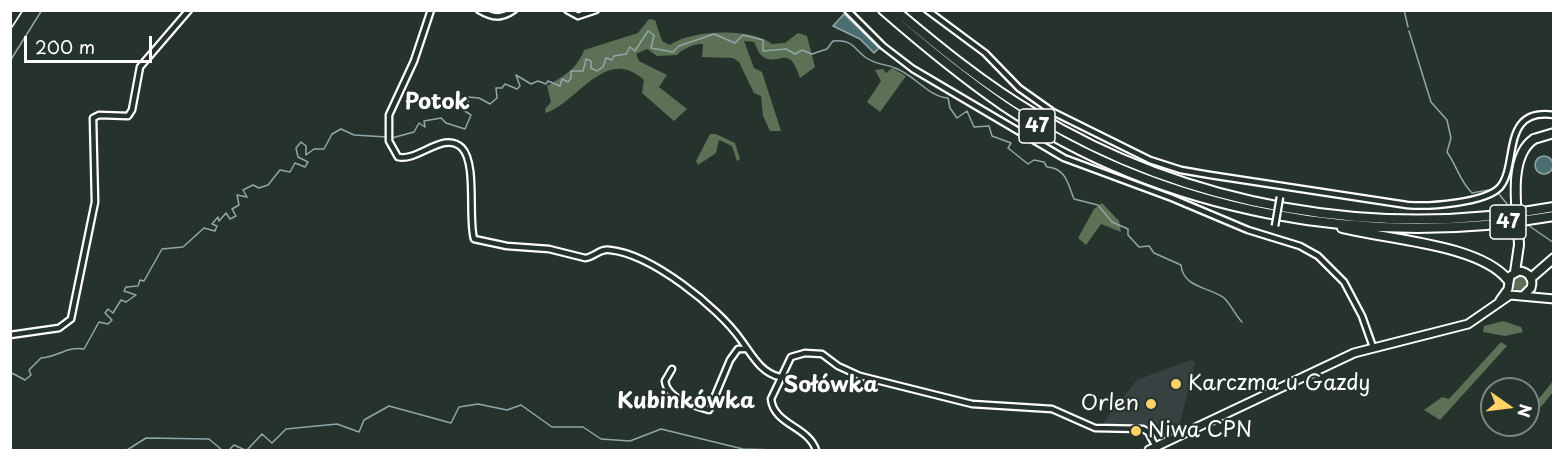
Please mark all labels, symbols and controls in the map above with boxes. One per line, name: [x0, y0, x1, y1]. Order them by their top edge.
scale bar: [27, 24, 154, 62]
text: 200 m: [35, 33, 95, 60]
district label: Potok: [404, 90, 470, 116]
road number: 47: [1019, 109, 1055, 143]
road number: 47: [1490, 205, 1526, 239]
place label: Karczma u Gazdy: [1188, 371, 1370, 397]
district label: Sołówka: [784, 373, 878, 399]
marker: Karczma u Gazdy: [1169, 377, 1183, 391]
north arrow: [1480, 377, 1540, 437]
district label: Kubinkówka: [617, 389, 755, 415]
place label: Orlen: [1081, 391, 1139, 417]
marker: Orlen: [1144, 397, 1158, 411]
text: N: [1512, 402, 1539, 420]
place label: Niwa CPN: [1148, 418, 1252, 444]
marker: Niwa CPN: [1129, 424, 1143, 438]

